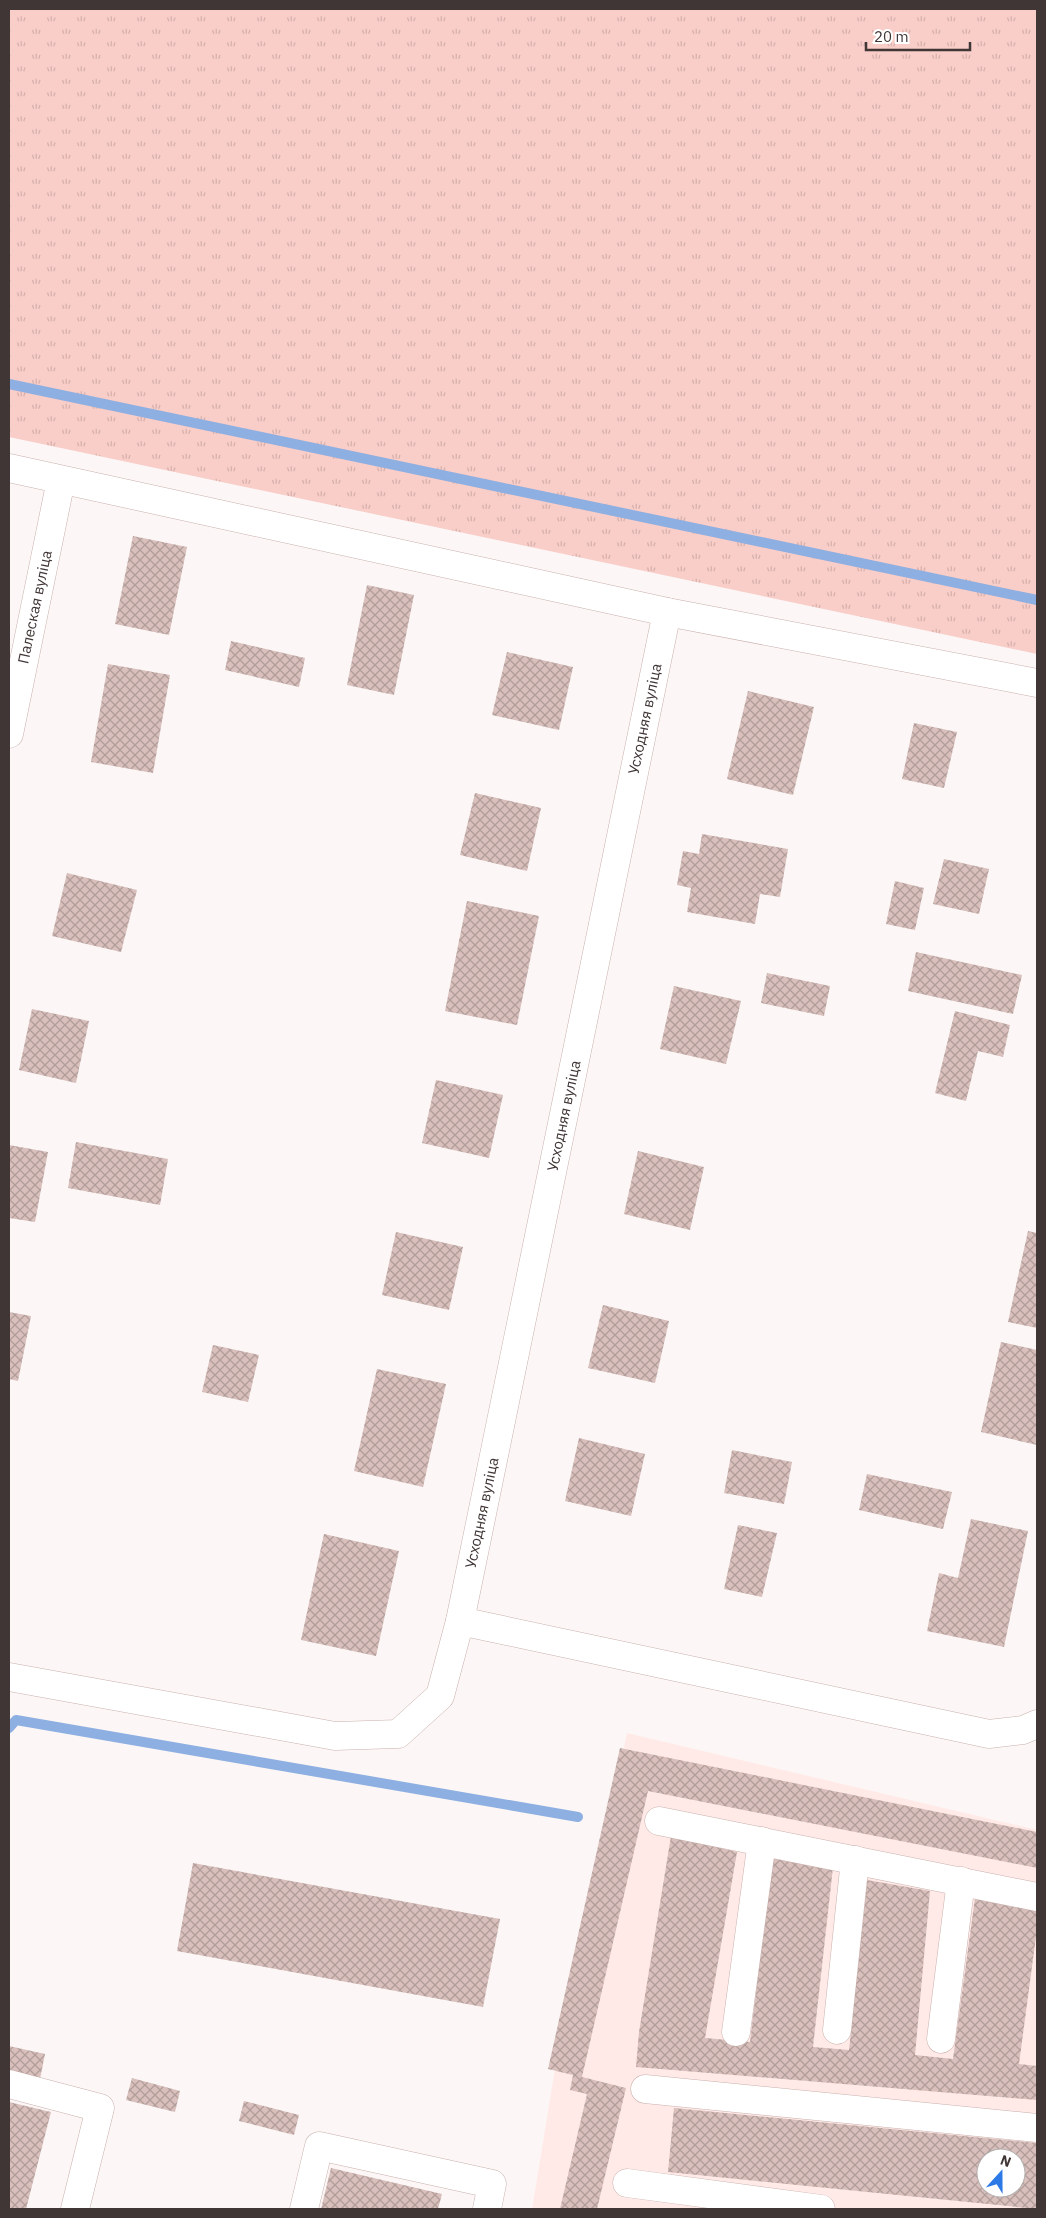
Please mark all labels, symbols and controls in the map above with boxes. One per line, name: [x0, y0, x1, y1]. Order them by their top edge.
scale bar: [866, 20, 970, 52]
text: 20 m: [874, 27, 909, 46]
street label: Палеская вуліца: [13, 549, 56, 665]
street label: Усходняя вуліца: [623, 662, 666, 776]
street label: Усходняя вуліца: [542, 1059, 585, 1173]
street label: Усходняя вуліца: [460, 1456, 503, 1570]
north arrow: [976, 2148, 1026, 2198]
text: N: [998, 2151, 1014, 2171]

